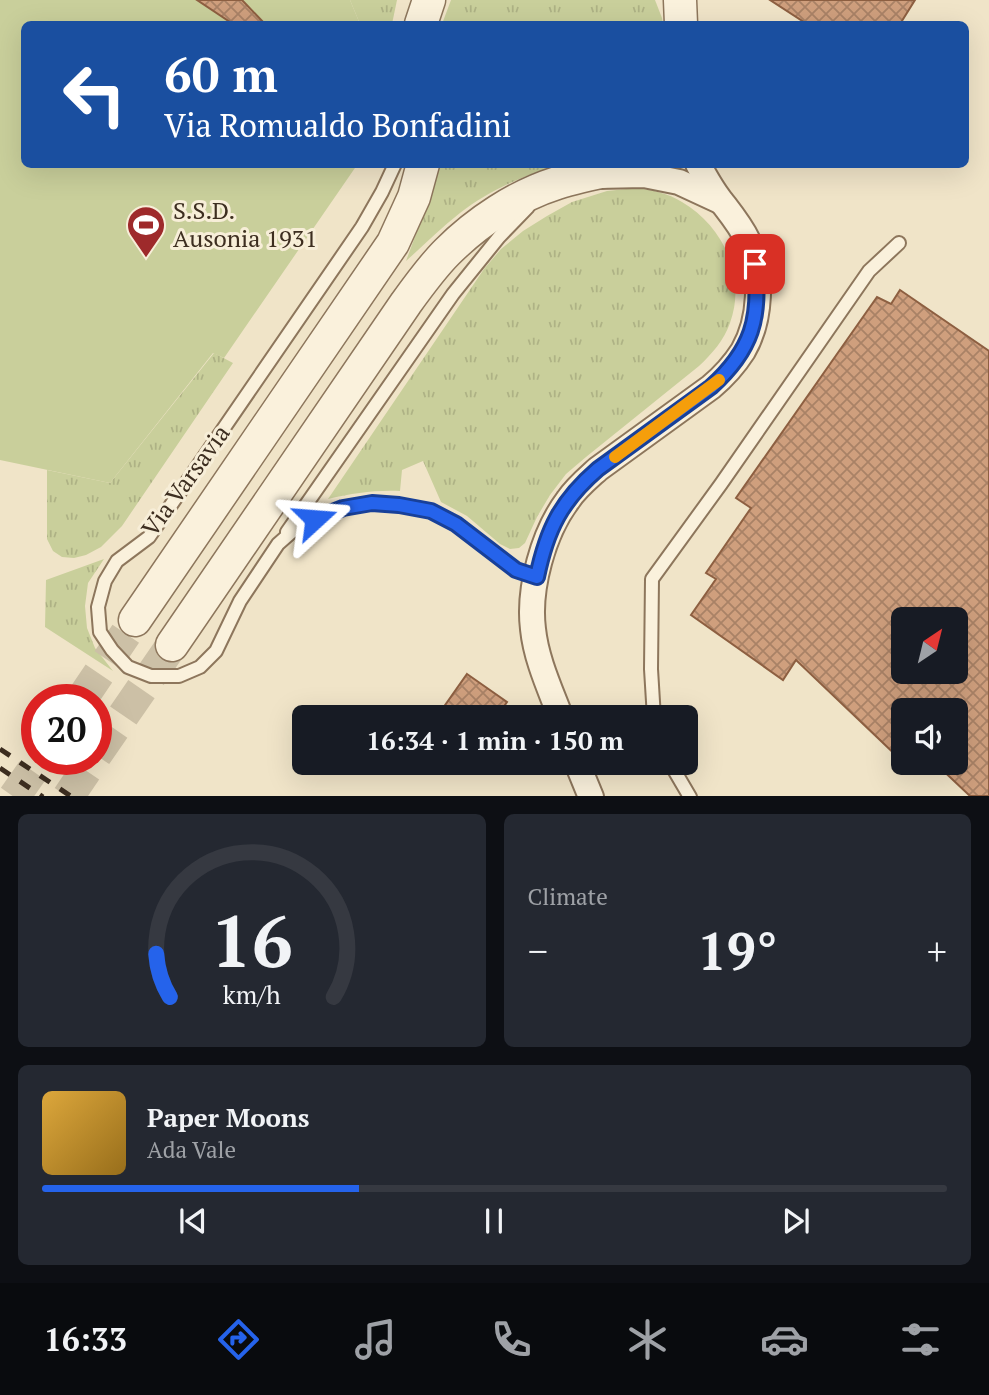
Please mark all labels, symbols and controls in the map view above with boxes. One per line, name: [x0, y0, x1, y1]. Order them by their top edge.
text: 60 m: [164, 41, 278, 106]
icon: left: [49, 49, 140, 140]
text: Via Romualdo Bonfadini: [164, 104, 511, 146]
place label: S.S.D. Ausonia 1931: [173, 194, 317, 254]
sports icon: S.S.D. Ausonia 1931: [125, 204, 167, 259]
pin: [725, 234, 785, 294]
icon: arrive: [736, 245, 774, 283]
street label: Via Varsavia: [134, 418, 237, 543]
position arrow: [278, 482, 352, 556]
north arrow: [891, 607, 968, 684]
map controls: [891, 607, 968, 775]
speed limit sign: 20: [21, 684, 112, 775]
button: sound: [891, 698, 968, 775]
text: 16:34 · 1 min · 150 m: [366, 723, 624, 757]
text: Climate: [528, 881, 608, 912]
text: 16: [211, 891, 293, 988]
text: 19°: [697, 916, 777, 985]
text: −: [528, 926, 548, 976]
text: +: [927, 926, 947, 976]
text: km/h: [223, 977, 281, 1010]
text: Paper Moons: [147, 1100, 310, 1134]
text: Ada Vale: [147, 1134, 236, 1165]
icon: previous: [174, 1202, 212, 1240]
icon: pause: [475, 1202, 513, 1240]
icon: next: [777, 1202, 815, 1240]
icon: directions: [214, 1315, 263, 1364]
icon: music: [351, 1315, 400, 1364]
icon: phone: [487, 1315, 536, 1364]
icon: climate: [623, 1315, 672, 1364]
icon: car: [760, 1315, 809, 1364]
icon: filters: [896, 1315, 945, 1364]
text: 16:33: [44, 1318, 127, 1360]

